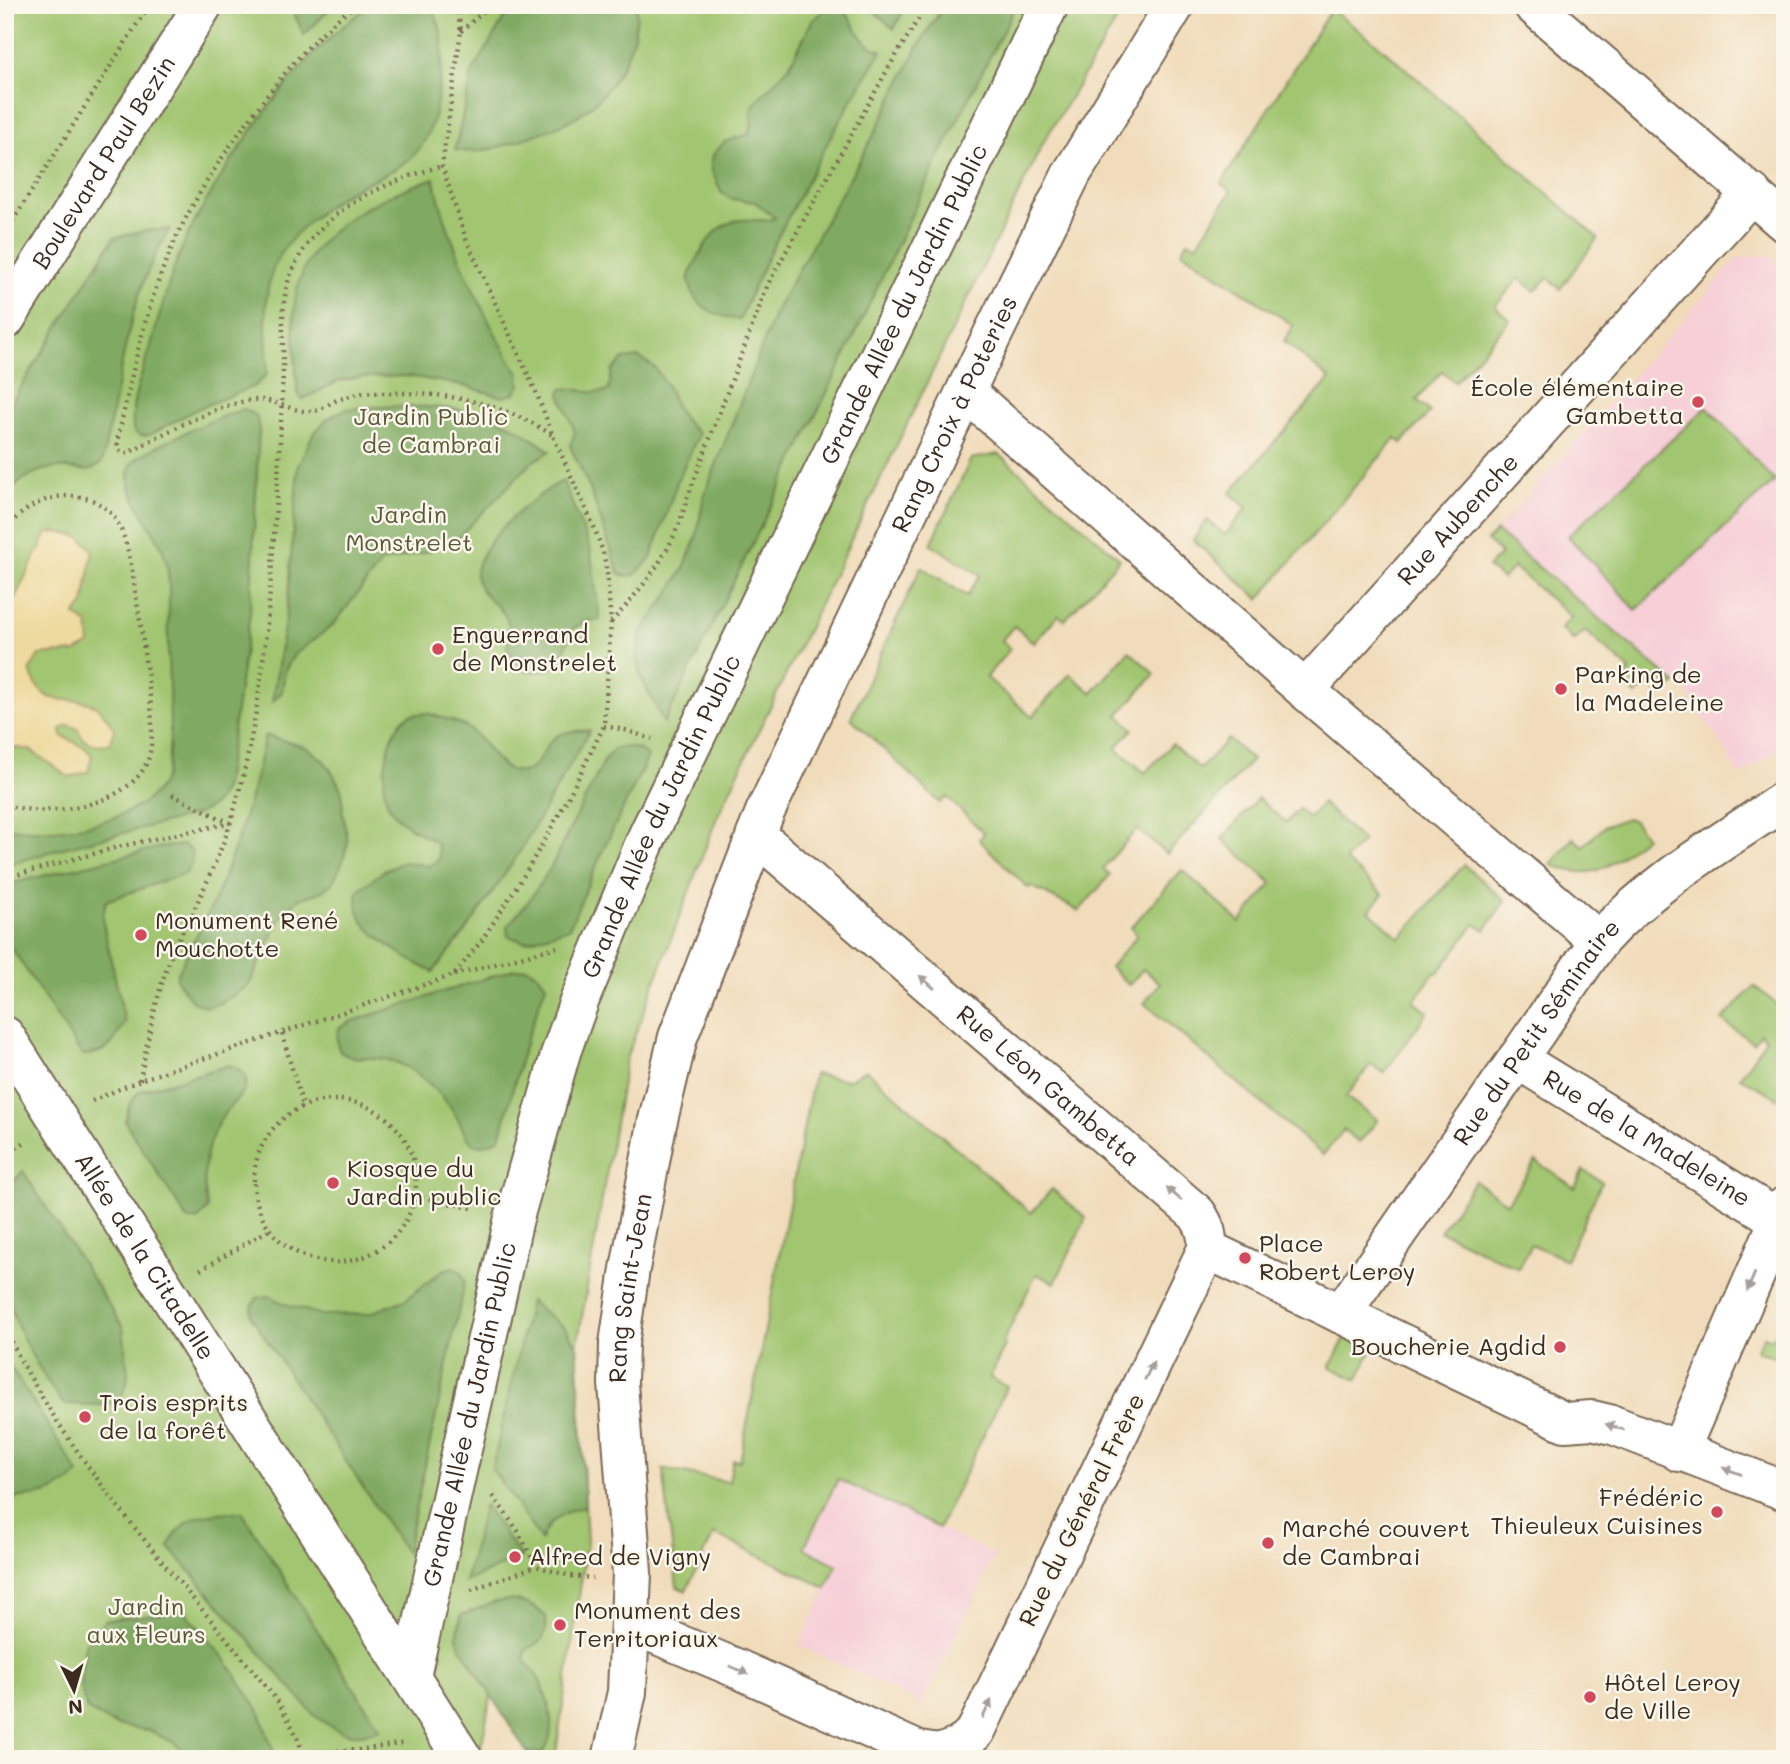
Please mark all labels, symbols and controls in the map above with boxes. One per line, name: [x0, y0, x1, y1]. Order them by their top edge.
street label: Boulevard Paul Bezin: [24, 49, 181, 274]
street label: Grande Allée du Jardin Public: [812, 138, 994, 469]
street label: Rang Croix à Poteries: [884, 290, 1023, 537]
place label: École élémentaire Gambetta: [1471, 371, 1684, 430]
marker: École élémentaire Gambetta: [1690, 394, 1706, 410]
park label: Jardin Public de Cambrai: [354, 400, 508, 459]
street label: Rue Aubenche: [1390, 446, 1524, 591]
park label: Jardin Monstrelet: [345, 498, 473, 557]
place label: Enguerrand de Monstrelet: [452, 618, 617, 677]
marker: Enguerrand de Monstrelet: [430, 641, 446, 657]
street label: Grande Allée du Jardin Public: [573, 649, 747, 983]
place label: Parking de la Madeleine: [1575, 658, 1724, 717]
marker: Parking de la Madeleine: [1553, 681, 1569, 697]
place label: Monument René Mouchotte: [155, 904, 339, 963]
street label: Rue du Petit Séminaire: [1445, 911, 1626, 1151]
marker: Monument René Mouchotte: [133, 927, 149, 943]
one-way arrow: [918, 974, 936, 990]
street label: Rue Léon Gambetta: [951, 997, 1147, 1172]
street label: Rue de la Madeleine: [1538, 1062, 1757, 1213]
street label: Allée de la Citadelle: [69, 1146, 223, 1365]
place label: Kiosque du Jardin public: [347, 1152, 501, 1211]
marker: Kiosque du Jardin public: [325, 1175, 341, 1191]
one-way arrow: [1165, 1187, 1182, 1202]
street label: Rang Saint-Jean: [601, 1191, 658, 1383]
place label: Place Robert Leroy: [1259, 1227, 1415, 1286]
street label: Grande Allée du Jardin Public: [415, 1239, 522, 1590]
marker: Place Robert Leroy: [1237, 1250, 1253, 1266]
one-way arrow: [1746, 1271, 1757, 1292]
place label: Boucherie Agdid: [1351, 1330, 1546, 1361]
marker: Boucherie Agdid: [1552, 1339, 1568, 1355]
one-way arrow: [1143, 1361, 1154, 1381]
place label: Trois esprits de la forêt: [99, 1386, 248, 1445]
street label: Rue du Général Frère: [1011, 1388, 1151, 1631]
marker: Trois esprits de la forêt: [77, 1409, 93, 1425]
one-way arrow: [1605, 1421, 1626, 1432]
one-way arrow: [1721, 1466, 1742, 1477]
place label: Frédéric Thieuleux Cuisines: [1490, 1481, 1703, 1540]
marker: Frédéric Thieuleux Cuisines: [1709, 1504, 1725, 1520]
place label: Marché couvert de Cambrai: [1282, 1512, 1470, 1571]
marker: Marché couvert de Cambrai: [1260, 1535, 1276, 1551]
place label: Alfred de Vigny: [529, 1540, 711, 1571]
marker: Alfred de Vigny: [507, 1549, 523, 1565]
park label: Jardin aux Fleurs: [86, 1590, 206, 1649]
place label: Monument des Territoriaux: [574, 1594, 741, 1653]
marker: Monument des Territoriaux: [552, 1617, 568, 1633]
north arrow: [38, 1656, 108, 1726]
one-way arrow: [729, 1664, 749, 1676]
place label: Hôtel Leroy de Ville: [1604, 1666, 1741, 1725]
marker: Hôtel Leroy de Ville: [1582, 1689, 1598, 1705]
text: N: [67, 1694, 84, 1721]
one-way arrow: [981, 1699, 992, 1719]

